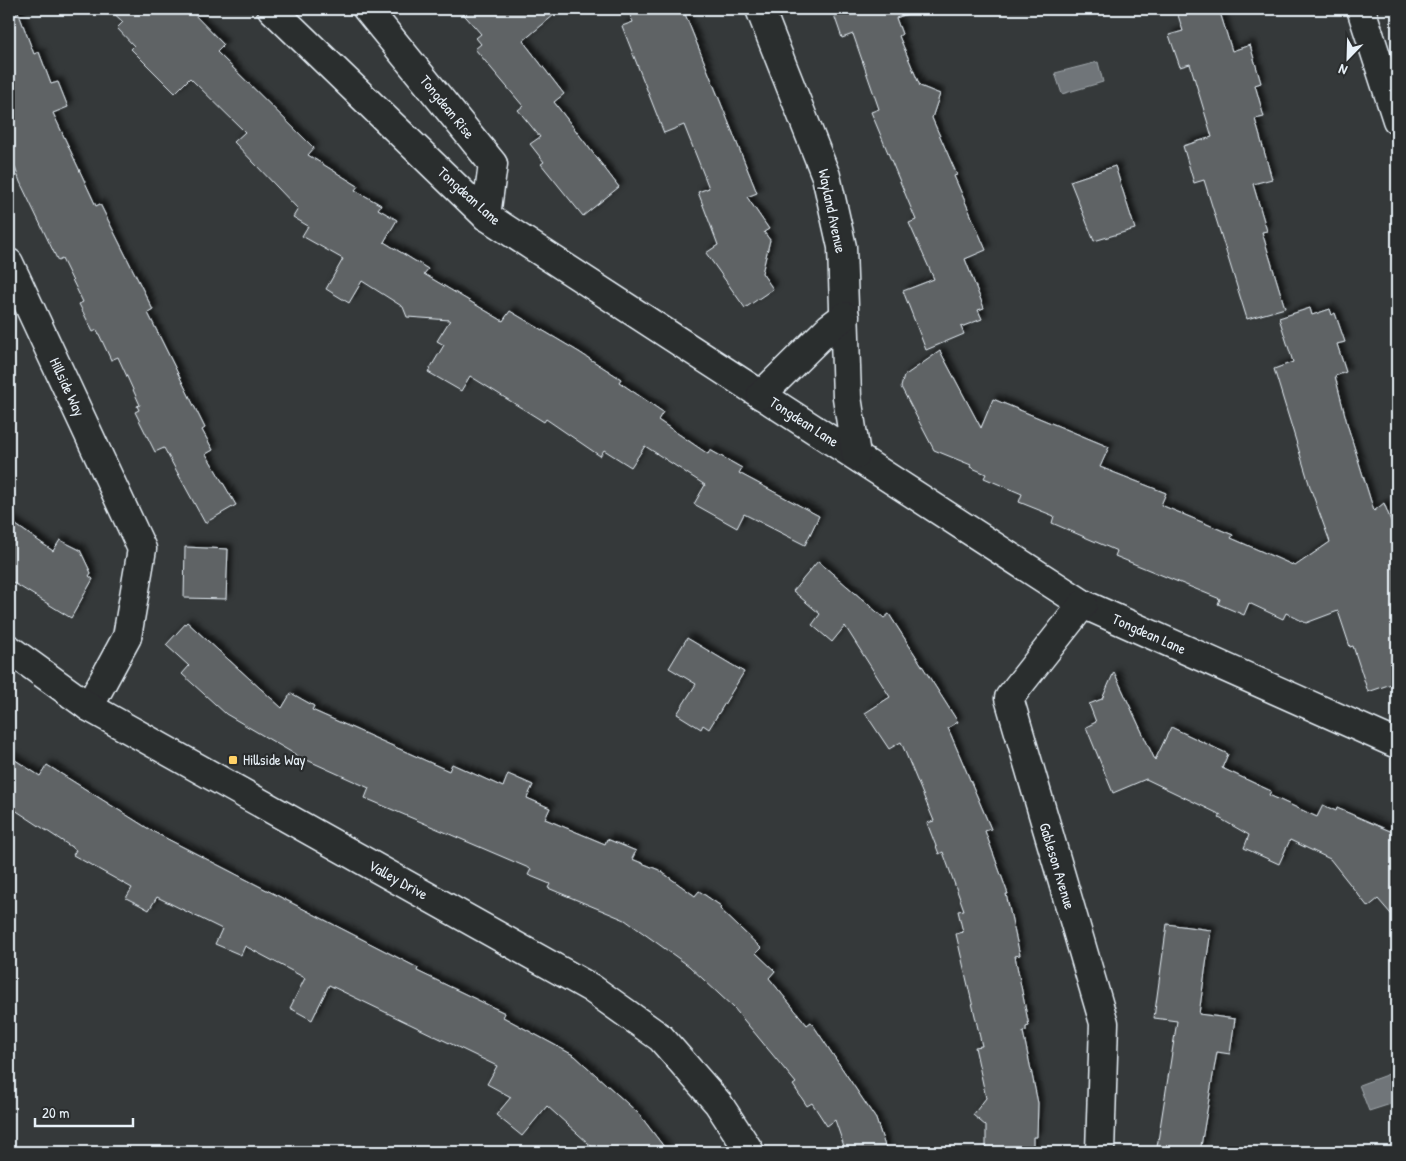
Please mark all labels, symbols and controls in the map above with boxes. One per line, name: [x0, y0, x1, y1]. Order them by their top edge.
north arrow: [1324, 32, 1374, 82]
text: N: [1335, 60, 1350, 81]
street label: Tongdean Rise: [415, 70, 480, 143]
street label: Tongdean Lane: [433, 162, 506, 230]
street label: Wayland Avenue: [813, 167, 852, 255]
street label: Hillside Way: [45, 354, 90, 420]
street label: Tongdean Lane: [766, 391, 843, 452]
street label: Tongdean Lane: [1109, 608, 1189, 659]
place label: Hillside Way: [243, 749, 306, 770]
marker: Hillside Way: [227, 754, 239, 766]
street label: Gableson Avenue: [1034, 820, 1081, 912]
street label: Valley Drive: [365, 855, 432, 904]
scale bar: [35, 1096, 132, 1128]
text: 20 m: [42, 1102, 69, 1123]

